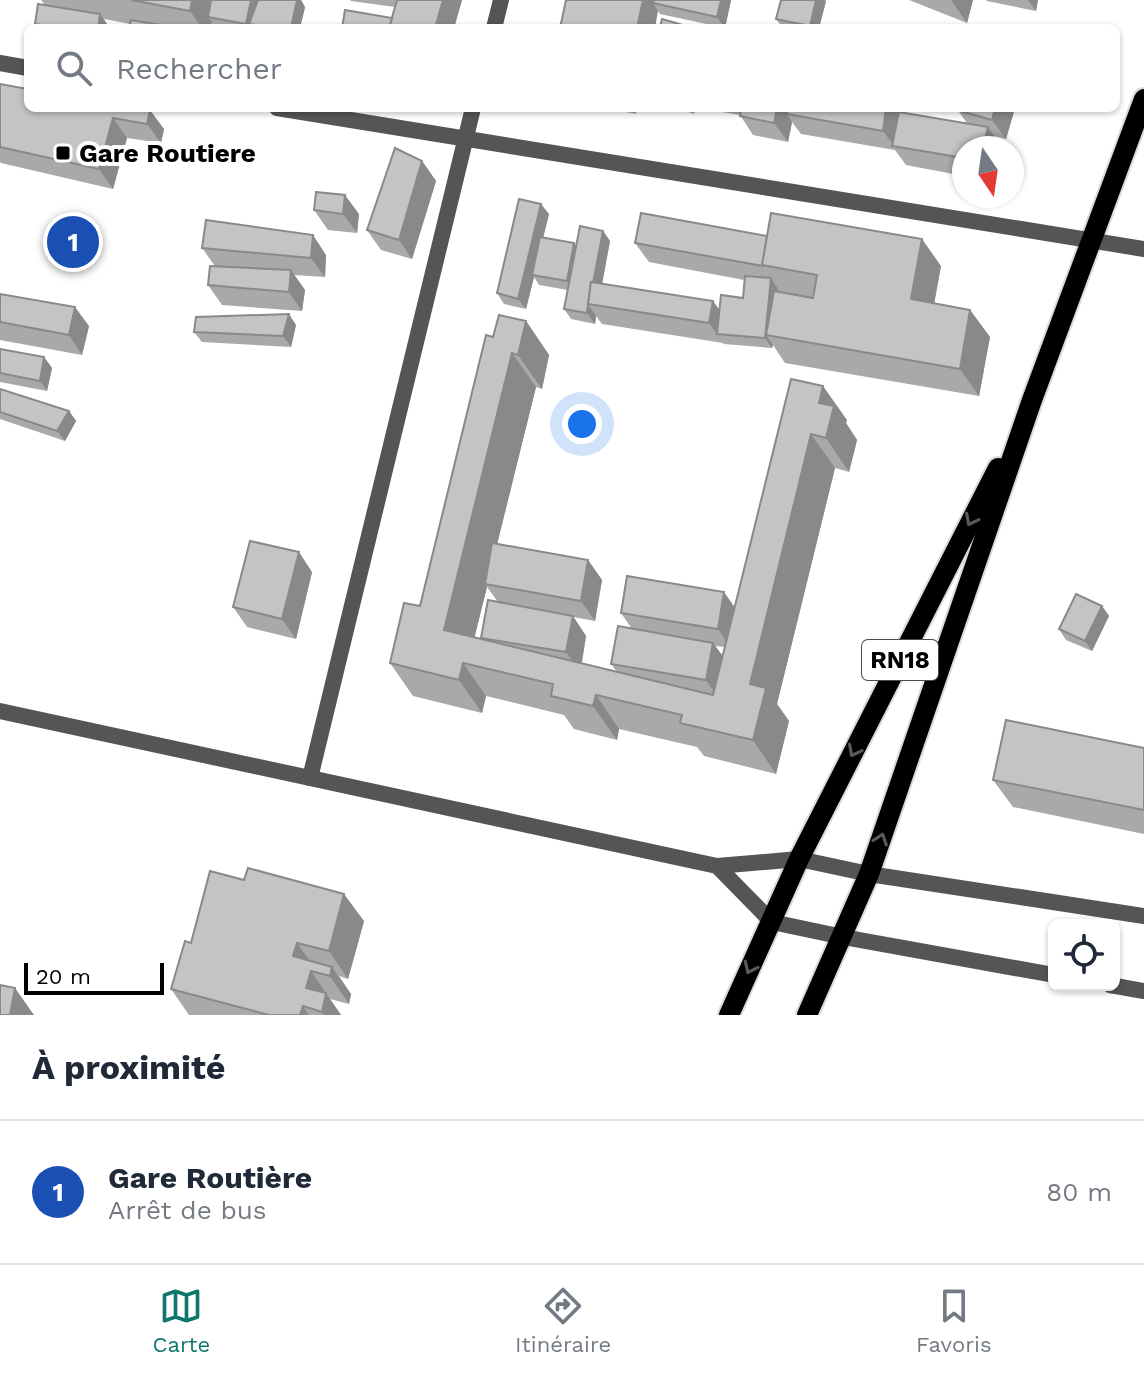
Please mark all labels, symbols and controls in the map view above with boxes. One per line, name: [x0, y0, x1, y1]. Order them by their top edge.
search box: [24, 24, 1120, 112]
icon: search: [52, 46, 96, 90]
text: Rechercher: [116, 51, 282, 86]
north arrow: [952, 136, 1024, 208]
place label: Gare Routiere: [79, 138, 256, 168]
marker: Gare Routiere: [54, 144, 72, 162]
pin: 1: [47, 212, 99, 272]
your location: [562, 404, 602, 444]
one-way arrow: [966, 511, 981, 526]
road number: RN18: [862, 640, 938, 680]
one-way arrow: [848, 743, 863, 758]
one-way arrow: [872, 832, 888, 846]
map controls: [1048, 919, 1120, 991]
button: locate: [1048, 919, 1120, 991]
scale bar: [24, 959, 164, 995]
one-way arrow: [744, 960, 760, 975]
text: 20 m: [36, 964, 91, 989]
text: À proximité: [32, 1047, 226, 1087]
text: Gare Routière: [108, 1160, 312, 1195]
text: 1: [52, 1177, 64, 1207]
text: 80 m: [1046, 1177, 1112, 1207]
text: Arrêt de bus: [108, 1195, 267, 1225]
tab: Carte: [152, 1284, 210, 1357]
tab: Itinéraire: [515, 1284, 611, 1357]
tab: Favoris: [916, 1284, 992, 1357]

